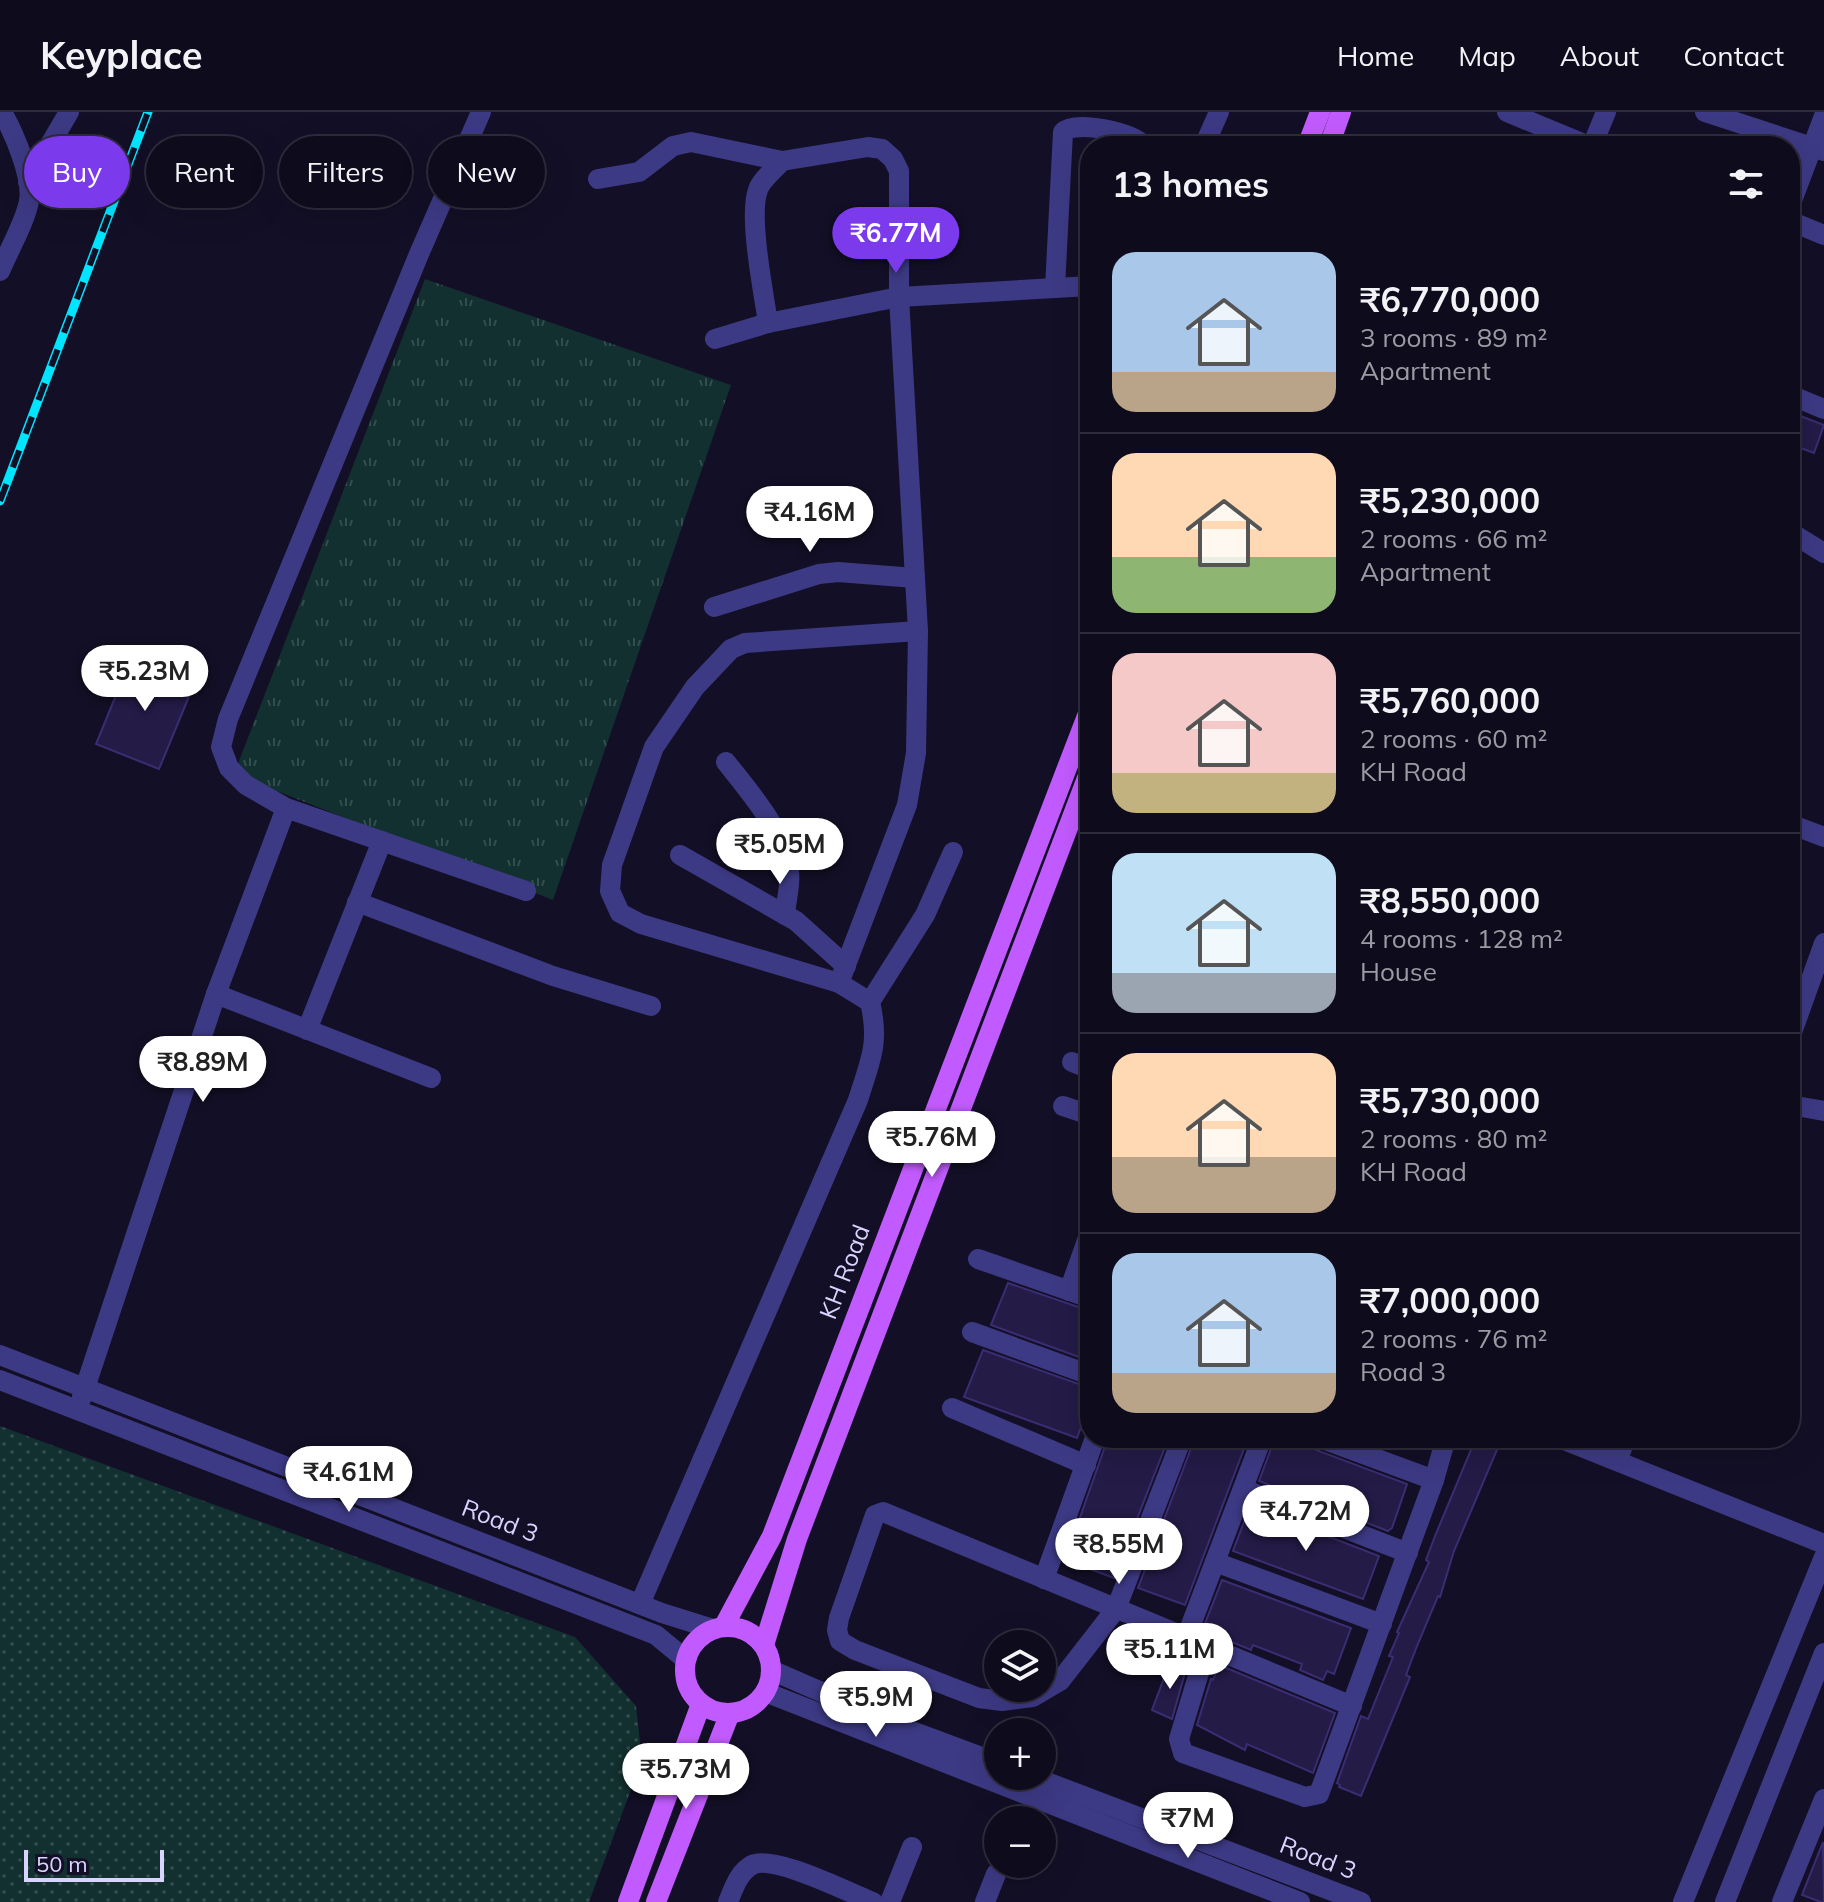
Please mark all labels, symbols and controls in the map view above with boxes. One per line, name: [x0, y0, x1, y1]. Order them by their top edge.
text: Keyplace: [40, 31, 203, 79]
text: Home: [1337, 38, 1414, 73]
text: Map: [1458, 38, 1516, 73]
text: About: [1560, 38, 1639, 73]
text: Contact: [1683, 38, 1784, 73]
chip: Buy: [24, 136, 130, 208]
chip: Rent: [146, 136, 263, 208]
chip: Filters: [279, 136, 412, 208]
chip: New: [428, 136, 545, 208]
icon: filters: [1724, 162, 1768, 206]
text: 13 homes: [1112, 163, 1269, 206]
pin: ₹6.77M: [831, 207, 961, 275]
text: ₹6.77M: [850, 216, 942, 249]
text: ₹6,770,000: [1360, 278, 1540, 321]
icon: home: [1176, 284, 1272, 380]
text: 3 rooms · 89 m²: [1360, 321, 1547, 354]
text: Apartment: [1360, 354, 1491, 387]
text: ₹5,230,000: [1360, 479, 1540, 522]
icon: home: [1176, 485, 1272, 581]
pin: ₹4.16M: [745, 486, 875, 554]
text: ₹4.16M: [764, 495, 856, 528]
text: 2 rooms · 66 m²: [1360, 522, 1547, 555]
text: Apartment: [1360, 555, 1491, 588]
pin: ₹5.23M: [80, 645, 210, 713]
text: ₹5.23M: [99, 654, 191, 687]
text: ₹5,760,000: [1360, 679, 1540, 722]
icon: home: [1176, 685, 1272, 781]
text: 2 rooms · 60 m²: [1360, 722, 1547, 755]
text: KH Road: [1360, 755, 1467, 788]
pin: ₹5.05M: [715, 818, 845, 886]
text: ₹5.05M: [734, 827, 826, 860]
text: ₹8,550,000: [1360, 879, 1540, 922]
icon: home: [1176, 885, 1272, 981]
text: 4 rooms · 128 m²: [1360, 922, 1563, 955]
text: House: [1360, 955, 1437, 988]
pin: ₹8.89M: [138, 1036, 268, 1104]
text: ₹8.89M: [157, 1045, 249, 1078]
text: ₹5,730,000: [1360, 1079, 1540, 1122]
icon: home: [1176, 1085, 1272, 1181]
pin: ₹5.76M: [867, 1111, 997, 1179]
text: ₹5.76M: [886, 1120, 978, 1153]
text: 2 rooms · 80 m²: [1360, 1122, 1547, 1155]
text: KH Road: [1360, 1155, 1467, 1188]
street label: KH Road: [812, 1220, 876, 1323]
text: ₹7,000,000: [1360, 1279, 1540, 1322]
icon: home: [1176, 1285, 1272, 1381]
text: 2 rooms · 76 m²: [1360, 1322, 1547, 1355]
text: Road 3: [1360, 1355, 1446, 1388]
pin: ₹4.61M: [284, 1446, 414, 1514]
text: ₹4.61M: [303, 1455, 395, 1488]
pin: ₹4.72M: [1241, 1485, 1371, 1553]
street label: Road 3: [458, 1492, 543, 1548]
text: ₹4.72M: [1260, 1494, 1352, 1527]
pin: ₹8.55M: [1054, 1518, 1184, 1586]
text: ₹8.55M: [1073, 1527, 1165, 1560]
pin: ₹5.11M: [1105, 1623, 1235, 1691]
map controls: [984, 1630, 1056, 1878]
button: layers: [984, 1630, 1056, 1702]
text: ₹5.11M: [1124, 1632, 1216, 1665]
pin: ₹5.9M: [820, 1671, 932, 1739]
text: ₹5.9M: [838, 1680, 914, 1713]
button: +: [984, 1718, 1056, 1790]
pin: ₹5.73M: [621, 1743, 751, 1811]
text: ₹5.73M: [640, 1752, 732, 1785]
pin: ₹7M: [1149, 1792, 1227, 1860]
text: ₹7M: [1161, 1801, 1215, 1834]
button: −: [984, 1806, 1056, 1878]
street label: Road 3: [1276, 1829, 1361, 1885]
scale bar: [24, 1846, 164, 1882]
text: 50 m: [36, 1850, 87, 1878]

